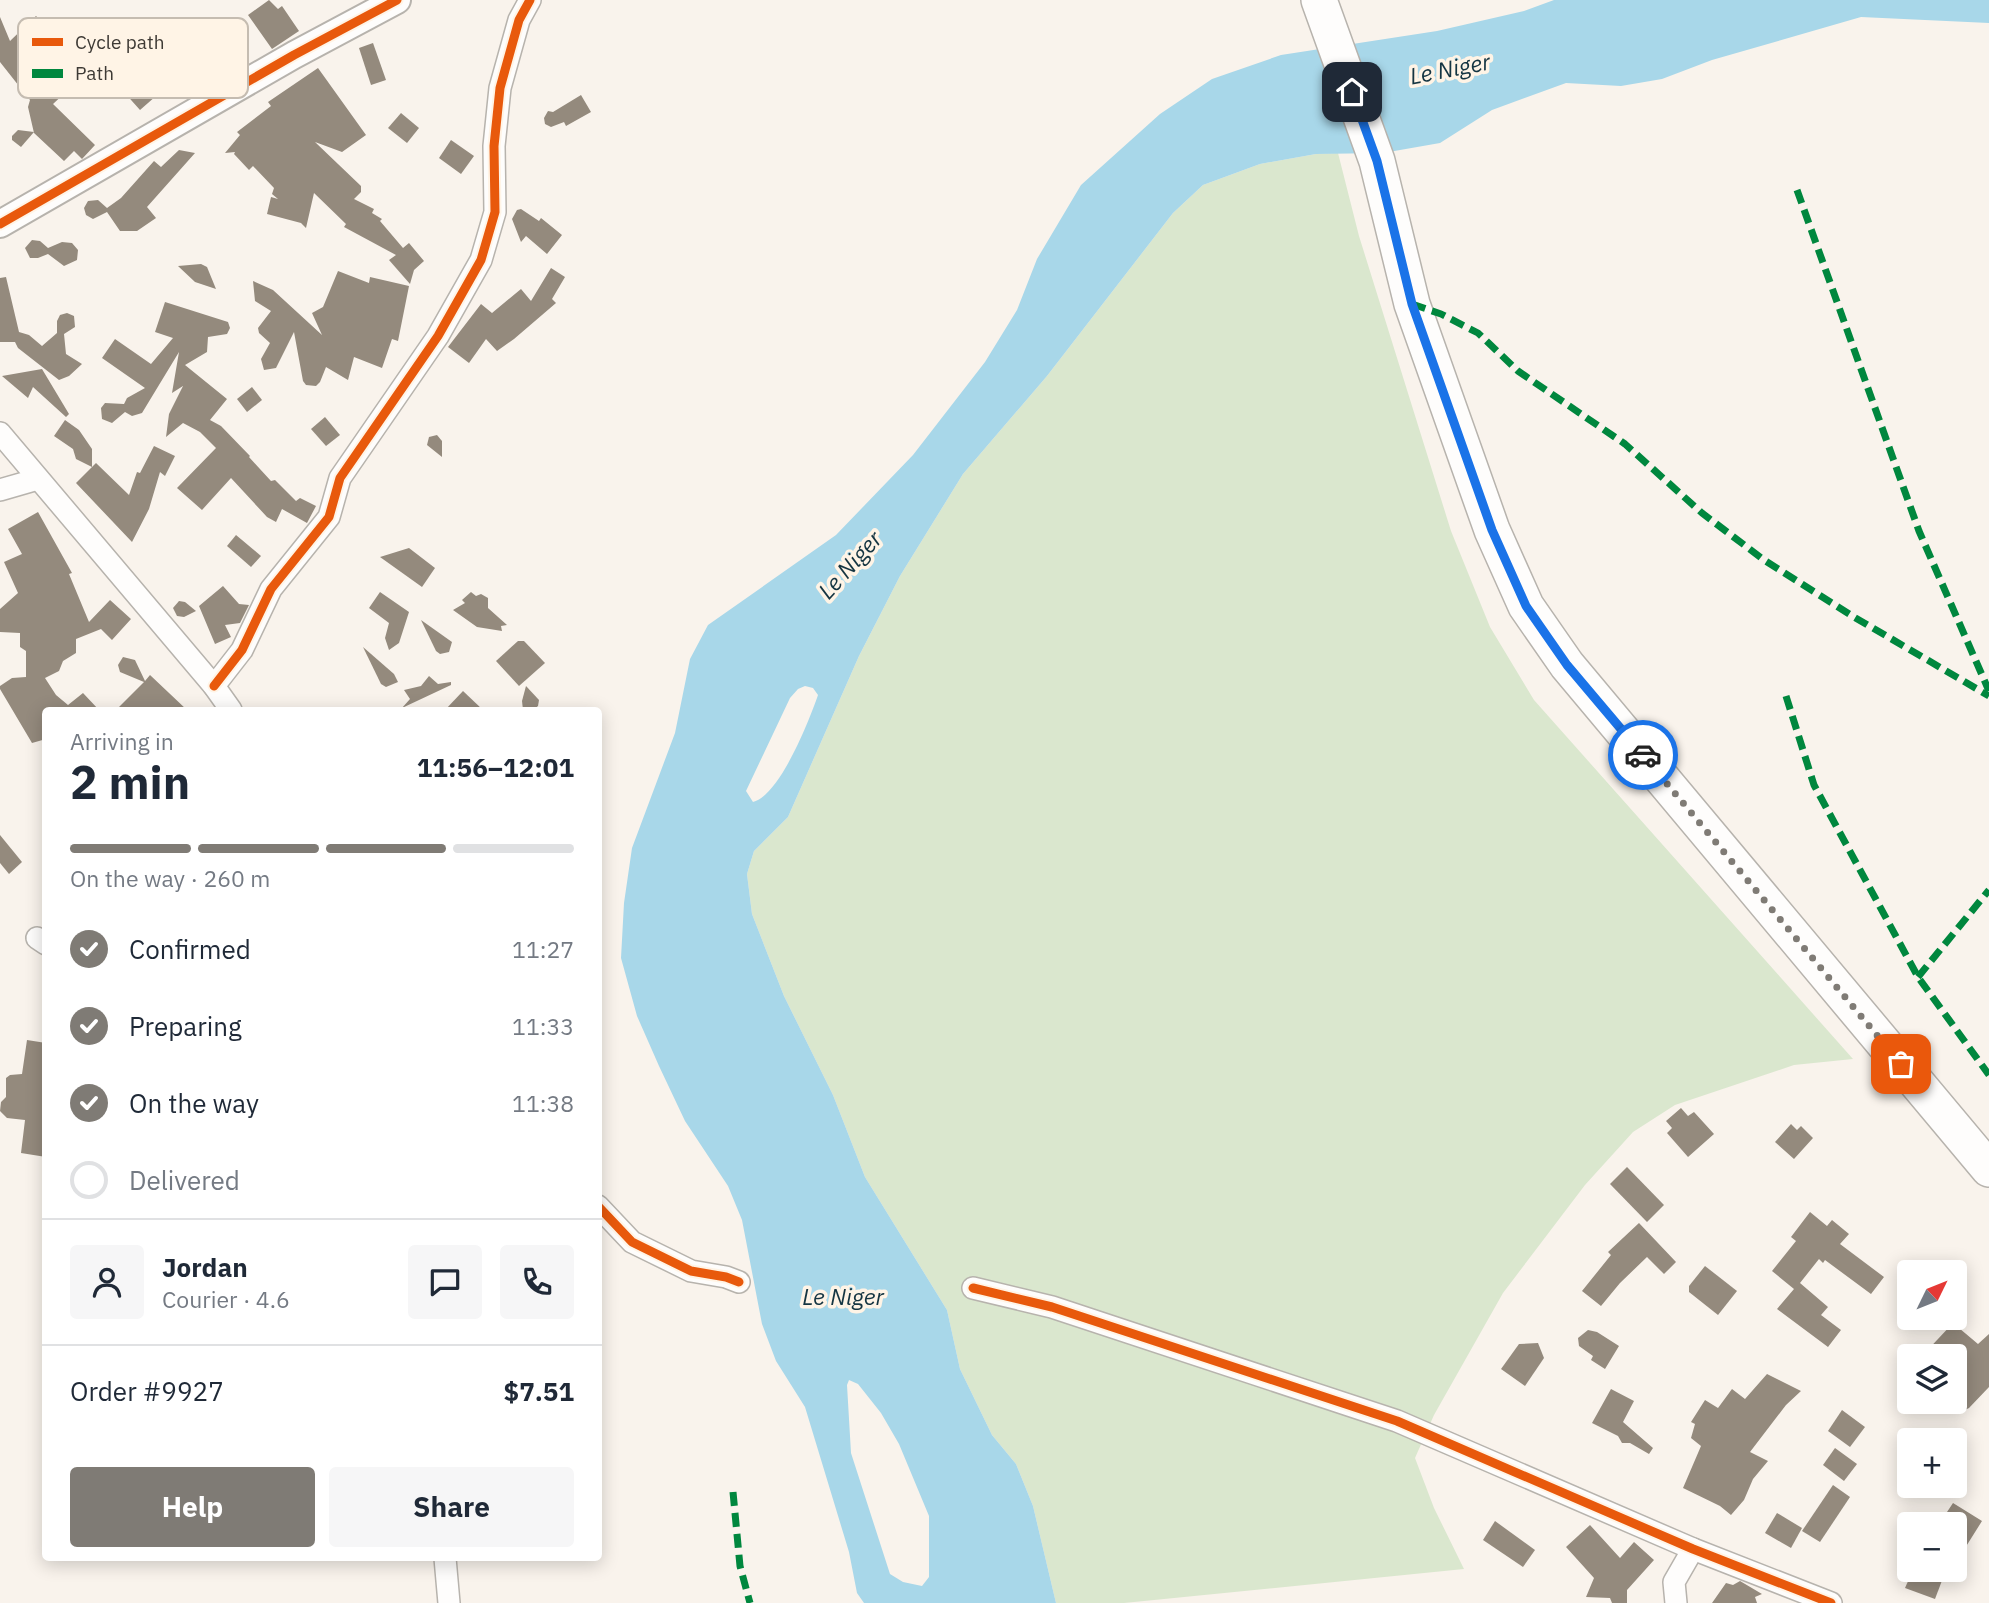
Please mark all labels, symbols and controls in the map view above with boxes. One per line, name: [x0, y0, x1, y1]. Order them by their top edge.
legend: [18, 18, 248, 98]
text: Cycle path: [75, 30, 164, 54]
water label: Le Niger: [1407, 45, 1493, 91]
text: Path: [75, 61, 114, 85]
pin: [1322, 62, 1382, 122]
icon: home: [1333, 73, 1371, 111]
water label: Le Niger: [811, 524, 888, 605]
courier: [1608, 720, 1678, 790]
text: Arriving in: [70, 726, 174, 756]
icon: car: [1624, 736, 1662, 774]
text: 11:56–12:01: [417, 750, 574, 784]
text: 2 min: [70, 752, 190, 812]
text: On the way · 260 m: [70, 863, 270, 893]
icon: check: [70, 930, 108, 968]
text: Confirmed: [129, 932, 251, 966]
text: 11:27: [512, 934, 574, 964]
icon: check: [70, 1007, 108, 1045]
text: Preparing: [129, 1009, 242, 1043]
text: 11:33: [512, 1011, 574, 1041]
pin: [1871, 1034, 1931, 1094]
icon: bag: [1882, 1045, 1920, 1083]
icon: check: [70, 1084, 108, 1122]
text: On the way: [129, 1086, 259, 1120]
text: 11:38: [512, 1088, 574, 1118]
text: Delivered: [129, 1163, 240, 1197]
button: person: [70, 1245, 144, 1319]
button: chat: [408, 1245, 482, 1319]
button: phone: [500, 1245, 574, 1319]
text: Jordan: [162, 1250, 248, 1284]
north arrow: [1897, 1260, 1967, 1330]
map controls: [1897, 1260, 1967, 1582]
water label: Le Niger: [802, 1281, 884, 1311]
text: Courier · 4.6: [162, 1284, 290, 1314]
button: layers: [1897, 1344, 1967, 1414]
text: Order #9927: [70, 1374, 224, 1408]
text: $7.51: [504, 1374, 574, 1408]
button: +: [1897, 1428, 1967, 1498]
button: Help: [70, 1467, 315, 1547]
button: Share: [329, 1467, 574, 1547]
button: −: [1897, 1512, 1967, 1582]

